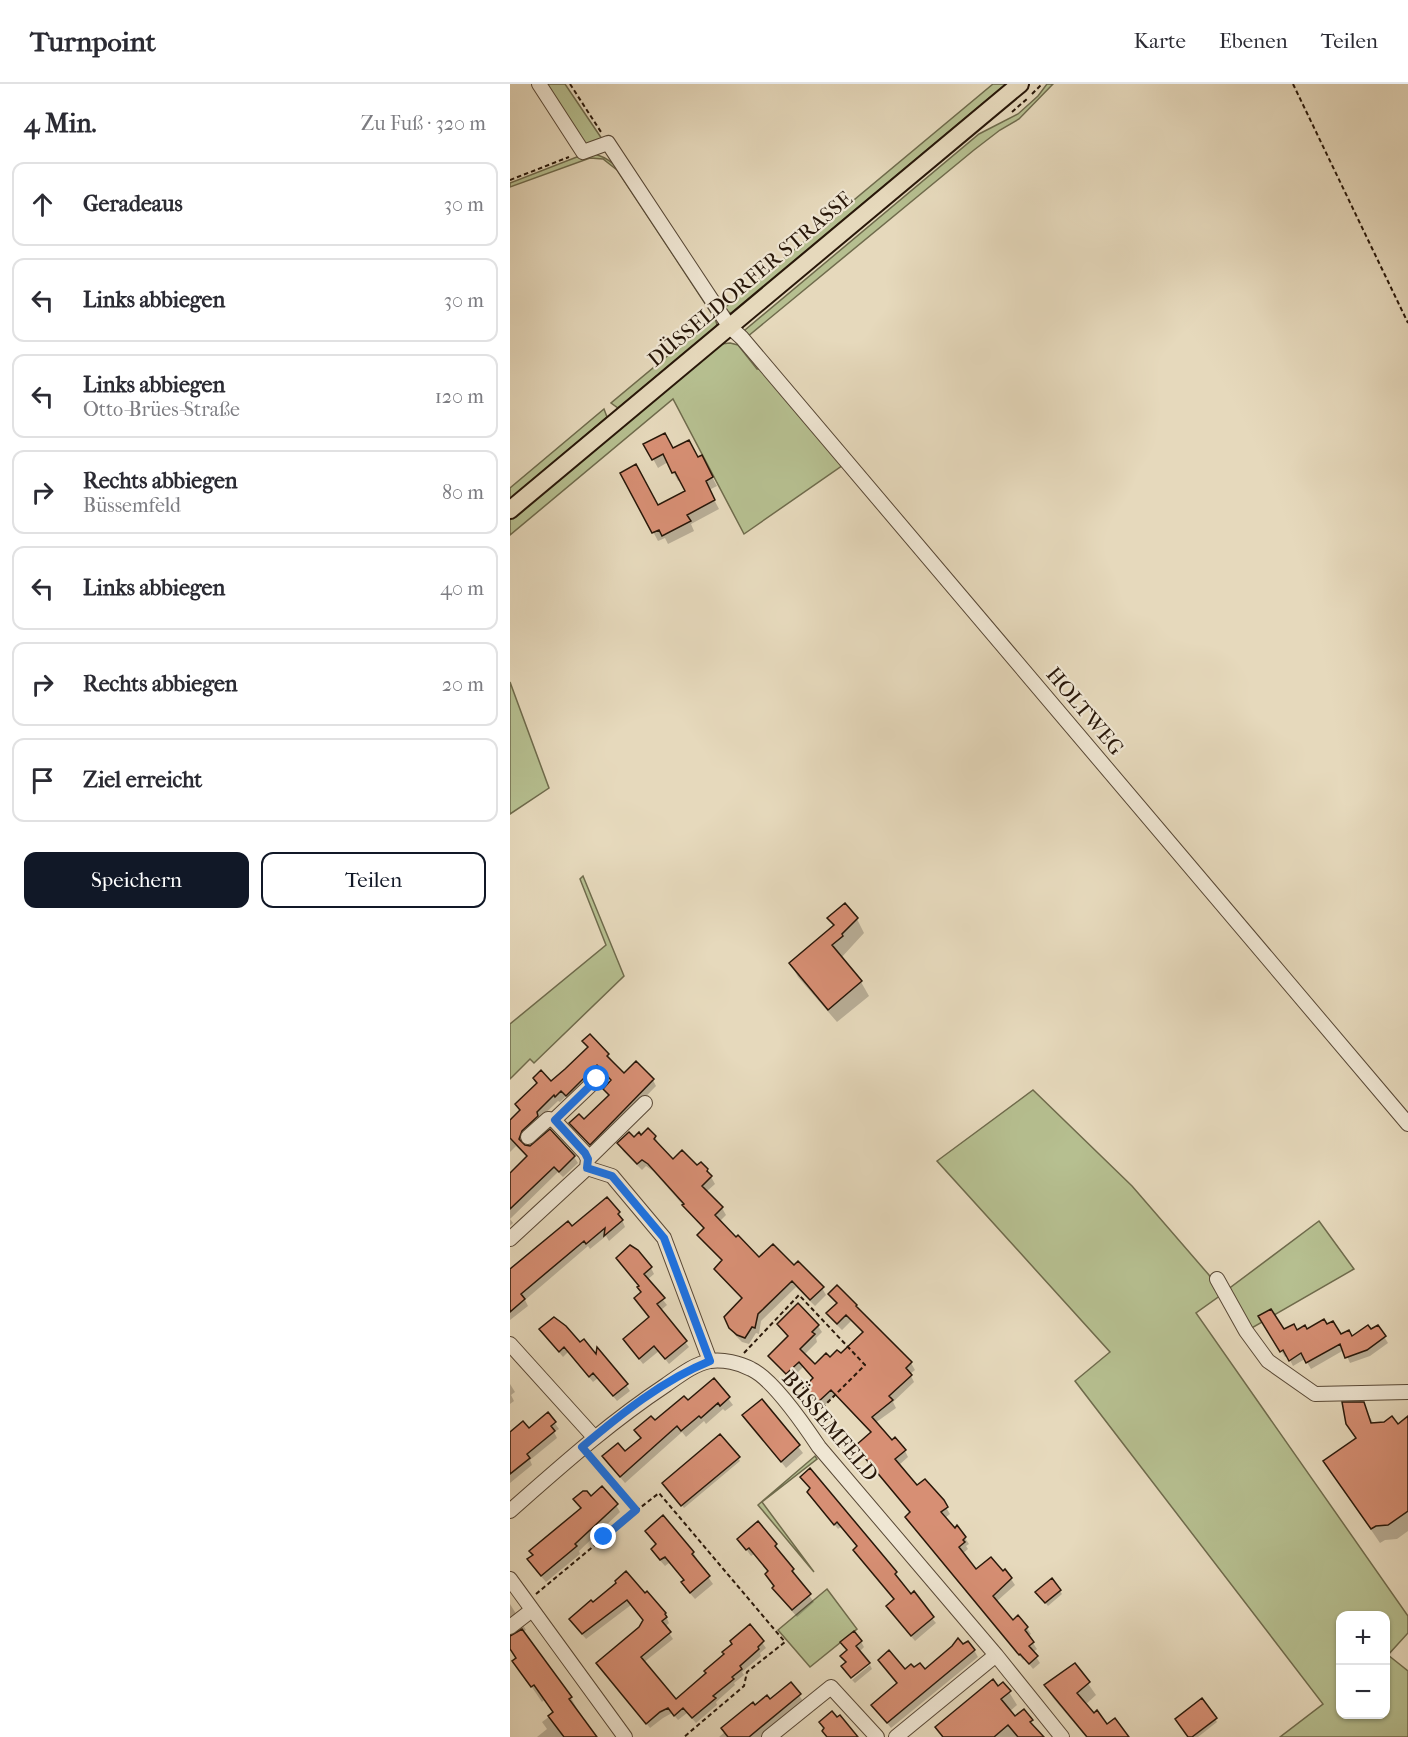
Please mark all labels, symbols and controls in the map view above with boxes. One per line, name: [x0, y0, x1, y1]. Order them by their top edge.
text: Turnpoint: [30, 25, 156, 58]
text: Karte: [1134, 29, 1186, 53]
text: Ebenen: [1219, 29, 1288, 53]
text: Teilen: [1321, 29, 1378, 53]
text: 4 Min.: [24, 108, 97, 139]
text: Zu Fuß · 320 m: [361, 112, 486, 135]
street label: DÜSSELDORFER STRASSE: [643, 186, 857, 371]
icon: ahead: [26, 188, 59, 221]
text: Geradeaus: [83, 191, 183, 217]
text: 30 m: [444, 193, 484, 216]
icon: left: [26, 284, 59, 317]
text: Links abbiegen: [83, 287, 225, 313]
text: 30 m: [444, 289, 484, 312]
text: Links abbiegen: [83, 372, 225, 398]
icon: left: [26, 380, 59, 413]
text: 120 m: [435, 385, 484, 408]
text: Otto-Brües-Straße: [83, 398, 240, 421]
text: Rechts abbiegen: [83, 468, 238, 494]
icon: right: [26, 476, 59, 509]
text: 80 m: [442, 481, 484, 504]
text: Büssemfeld: [83, 494, 181, 517]
icon: left: [26, 572, 59, 605]
text: Links abbiegen: [83, 575, 225, 601]
text: 40 m: [440, 577, 484, 600]
street label: HOLTWEG: [1041, 662, 1129, 760]
icon: right: [26, 668, 59, 701]
text: Rechts abbiegen: [83, 671, 238, 697]
text: 20 m: [442, 673, 484, 696]
icon: arrive: [26, 764, 59, 797]
text: Ziel erreicht: [83, 767, 202, 793]
button: Speichern: [24, 852, 249, 908]
button: Teilen: [261, 852, 486, 908]
route start: [583, 1065, 609, 1091]
street label: BÜSSEMFELD: [777, 1366, 883, 1486]
route end: [590, 1523, 616, 1549]
map controls: [1336, 1611, 1390, 1719]
button: +: [1336, 1611, 1390, 1665]
button: −: [1336, 1665, 1390, 1719]

